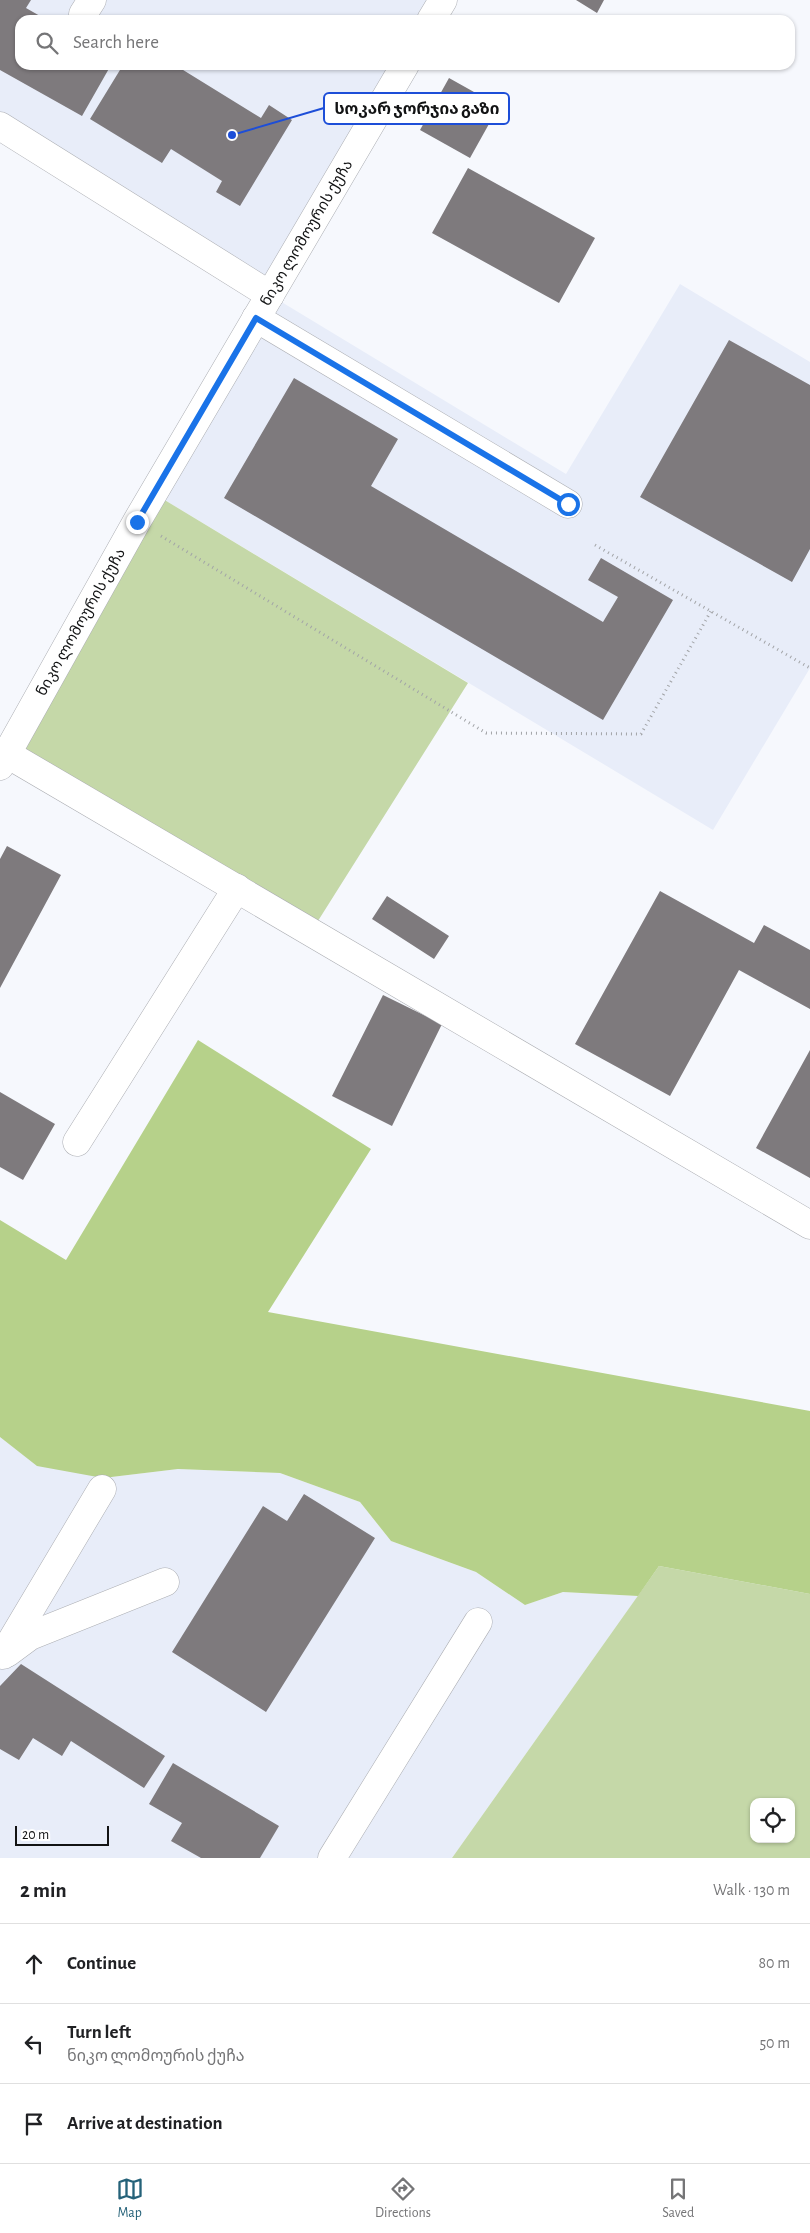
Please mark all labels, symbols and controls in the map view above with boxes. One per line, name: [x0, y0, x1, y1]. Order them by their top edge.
search box: [15, 15, 795, 70]
icon: search: [33, 29, 61, 57]
text: Search here: [73, 33, 159, 52]
callout: სოკარ ჯორჯია გაზი: [324, 93, 509, 124]
text: სოკარ ჯორჯია გაზი: [335, 101, 499, 118]
street label: ნიკო ლომოურის ქუჩა: [258, 157, 355, 309]
route start: [557, 493, 580, 516]
route end: [126, 511, 149, 534]
street label: ნიკო ლომოურის ქუჩა: [34, 546, 128, 699]
map controls: [750, 1798, 795, 1843]
button: locate: [750, 1798, 795, 1843]
scale bar: [15, 1823, 109, 1846]
text: 20 m: [22, 1828, 49, 1842]
text: 2 min: [20, 1880, 67, 1901]
text: Walk · 130 m: [713, 1882, 790, 1898]
icon: ahead: [20, 1950, 48, 1978]
text: Continue: [67, 1954, 136, 1973]
text: 80 m: [759, 1955, 790, 1971]
text: Turn left: [67, 2023, 131, 2042]
icon: left: [20, 2030, 48, 2058]
text: 50 m: [759, 2035, 790, 2051]
text: ნიკო ლომოურის ქუჩა: [67, 2048, 244, 2064]
icon: arrive: [20, 2110, 48, 2138]
text: Arrive at destination: [67, 2114, 223, 2133]
tab: Map: [116, 2175, 144, 2222]
tab: Directions: [375, 2175, 431, 2222]
tab: Saved: [662, 2175, 694, 2222]

